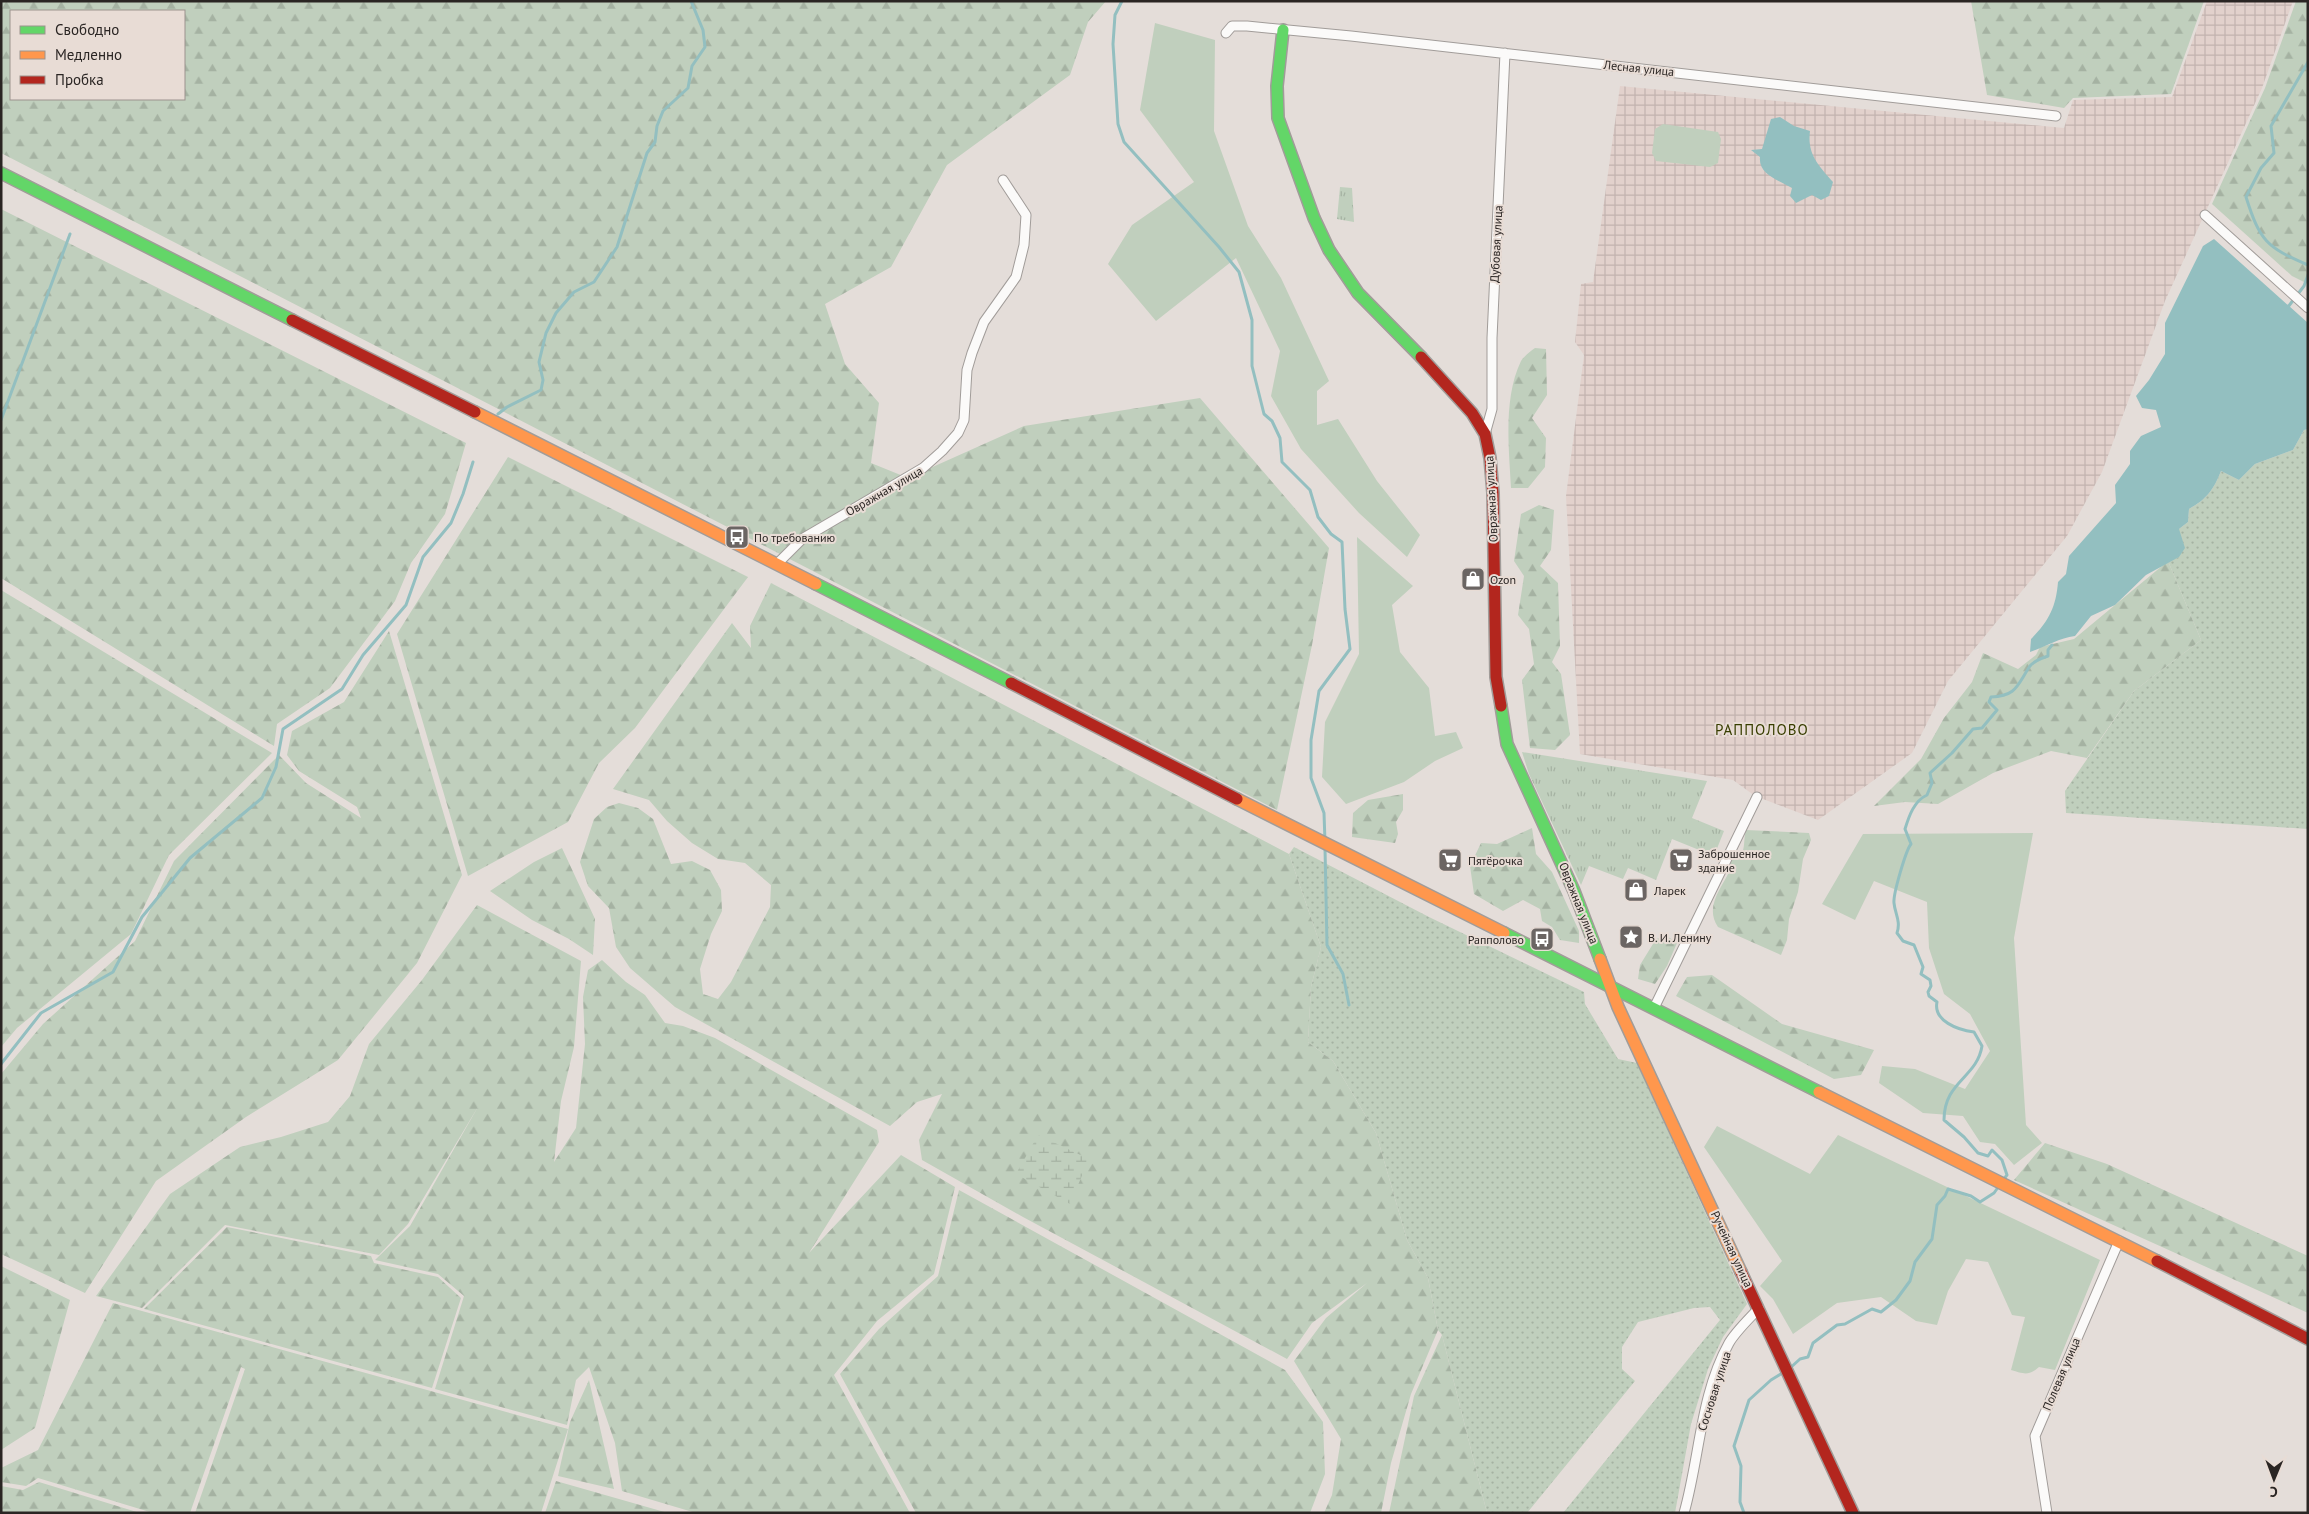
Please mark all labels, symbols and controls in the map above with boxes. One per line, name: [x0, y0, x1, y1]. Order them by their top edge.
legend: [10, 10, 185, 100]
text: Свободно: [55, 20, 119, 39]
text: Медленно: [55, 45, 122, 64]
street label: Лесная улица: [1602, 57, 1675, 79]
text: Пробка: [55, 70, 104, 89]
street label: Дубовая улица: [1486, 205, 1506, 283]
street label: Овражная улица: [1481, 455, 1501, 543]
street label: Овражная улица: [843, 463, 925, 519]
bus stop icon: По требованию: [724, 524, 750, 550]
place label: По требованию: [754, 530, 835, 545]
shop icon: Ozon: [1460, 566, 1486, 592]
place label: Ozon: [1490, 572, 1516, 587]
district label: РАППОЛОВО: [1715, 720, 1809, 739]
place label: Заброшенное здание: [1698, 846, 1770, 875]
supermarket icon: Пятёрочка: [1437, 847, 1463, 873]
supermarket icon: Заброшенное здание: [1668, 847, 1694, 873]
place label: Пятёрочка: [1468, 853, 1523, 868]
street label: Овражная улица: [1556, 860, 1602, 946]
shop icon: Ларек: [1623, 877, 1649, 903]
place label: Ларек: [1653, 883, 1686, 898]
place icon: В. И. Ленину: [1618, 924, 1644, 950]
bus stop icon: Рапполово: [1529, 926, 1555, 952]
place label: В. И. Ленину: [1648, 930, 1712, 945]
place label: Рапполово: [1468, 932, 1524, 947]
street label: Ручейная улица: [1708, 1208, 1756, 1290]
street label: Полевая улица: [2039, 1335, 2083, 1413]
street label: Сосновая улица: [1694, 1349, 1734, 1433]
north arrow: [2249, 1454, 2299, 1504]
text: С: [2270, 1483, 2278, 1501]

